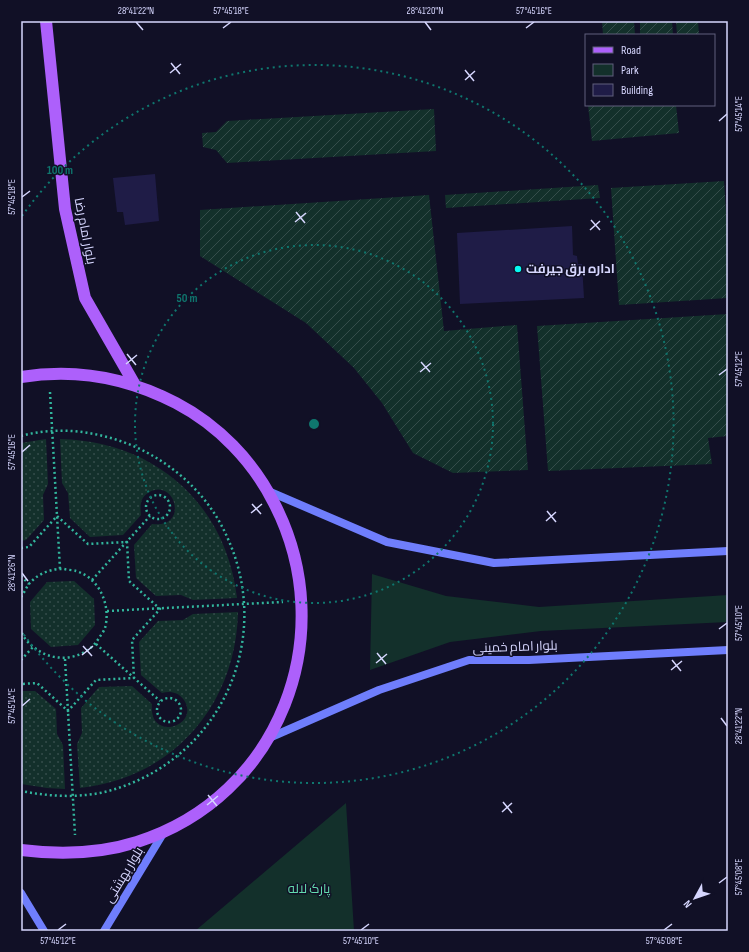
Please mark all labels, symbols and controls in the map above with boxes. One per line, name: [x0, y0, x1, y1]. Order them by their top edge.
text: 28°41'22"N: [118, 5, 154, 17]
text: 57°45'18"E: [213, 5, 249, 17]
text: 28°41'20"N: [407, 5, 443, 17]
text: 57°45'16"E: [516, 5, 552, 17]
legend: [585, 34, 715, 106]
text: Road: [621, 43, 641, 58]
text: Park: [621, 63, 639, 78]
text: Building: [621, 83, 653, 98]
text: 57°45'14"E: [733, 96, 745, 132]
text: 100 m: [47, 163, 73, 178]
text: 57°45'18"E: [6, 179, 18, 215]
street label: بلوار امام رضا: [70, 196, 99, 266]
place label: اداره برق جیرفت: [526, 261, 615, 277]
marker: اداره برق جیرفت: [513, 264, 523, 274]
text: 50 m: [177, 291, 197, 306]
text: 57°45'12"E: [733, 351, 745, 387]
centre of rings: [307, 417, 321, 431]
text: 57°45'16"E: [6, 434, 18, 470]
text: 28°41'26"N: [6, 555, 18, 591]
text: 57°45'10"E: [733, 605, 745, 641]
street label: بلوار امام خمینی: [472, 638, 558, 657]
text: 57°45'14"E: [6, 688, 18, 724]
text: 28°41'22"N: [733, 708, 745, 744]
street label: بلوار بهشتی: [101, 844, 147, 906]
text: 57°45'08"E: [733, 859, 745, 895]
north arrow: [675, 878, 715, 918]
park label: پارک لاله: [288, 881, 331, 898]
text: N: [681, 898, 695, 911]
text: 57°45'12"E: [40, 935, 76, 947]
text: 57°45'10"E: [343, 935, 379, 947]
text: 57°45'08"E: [646, 935, 682, 947]

